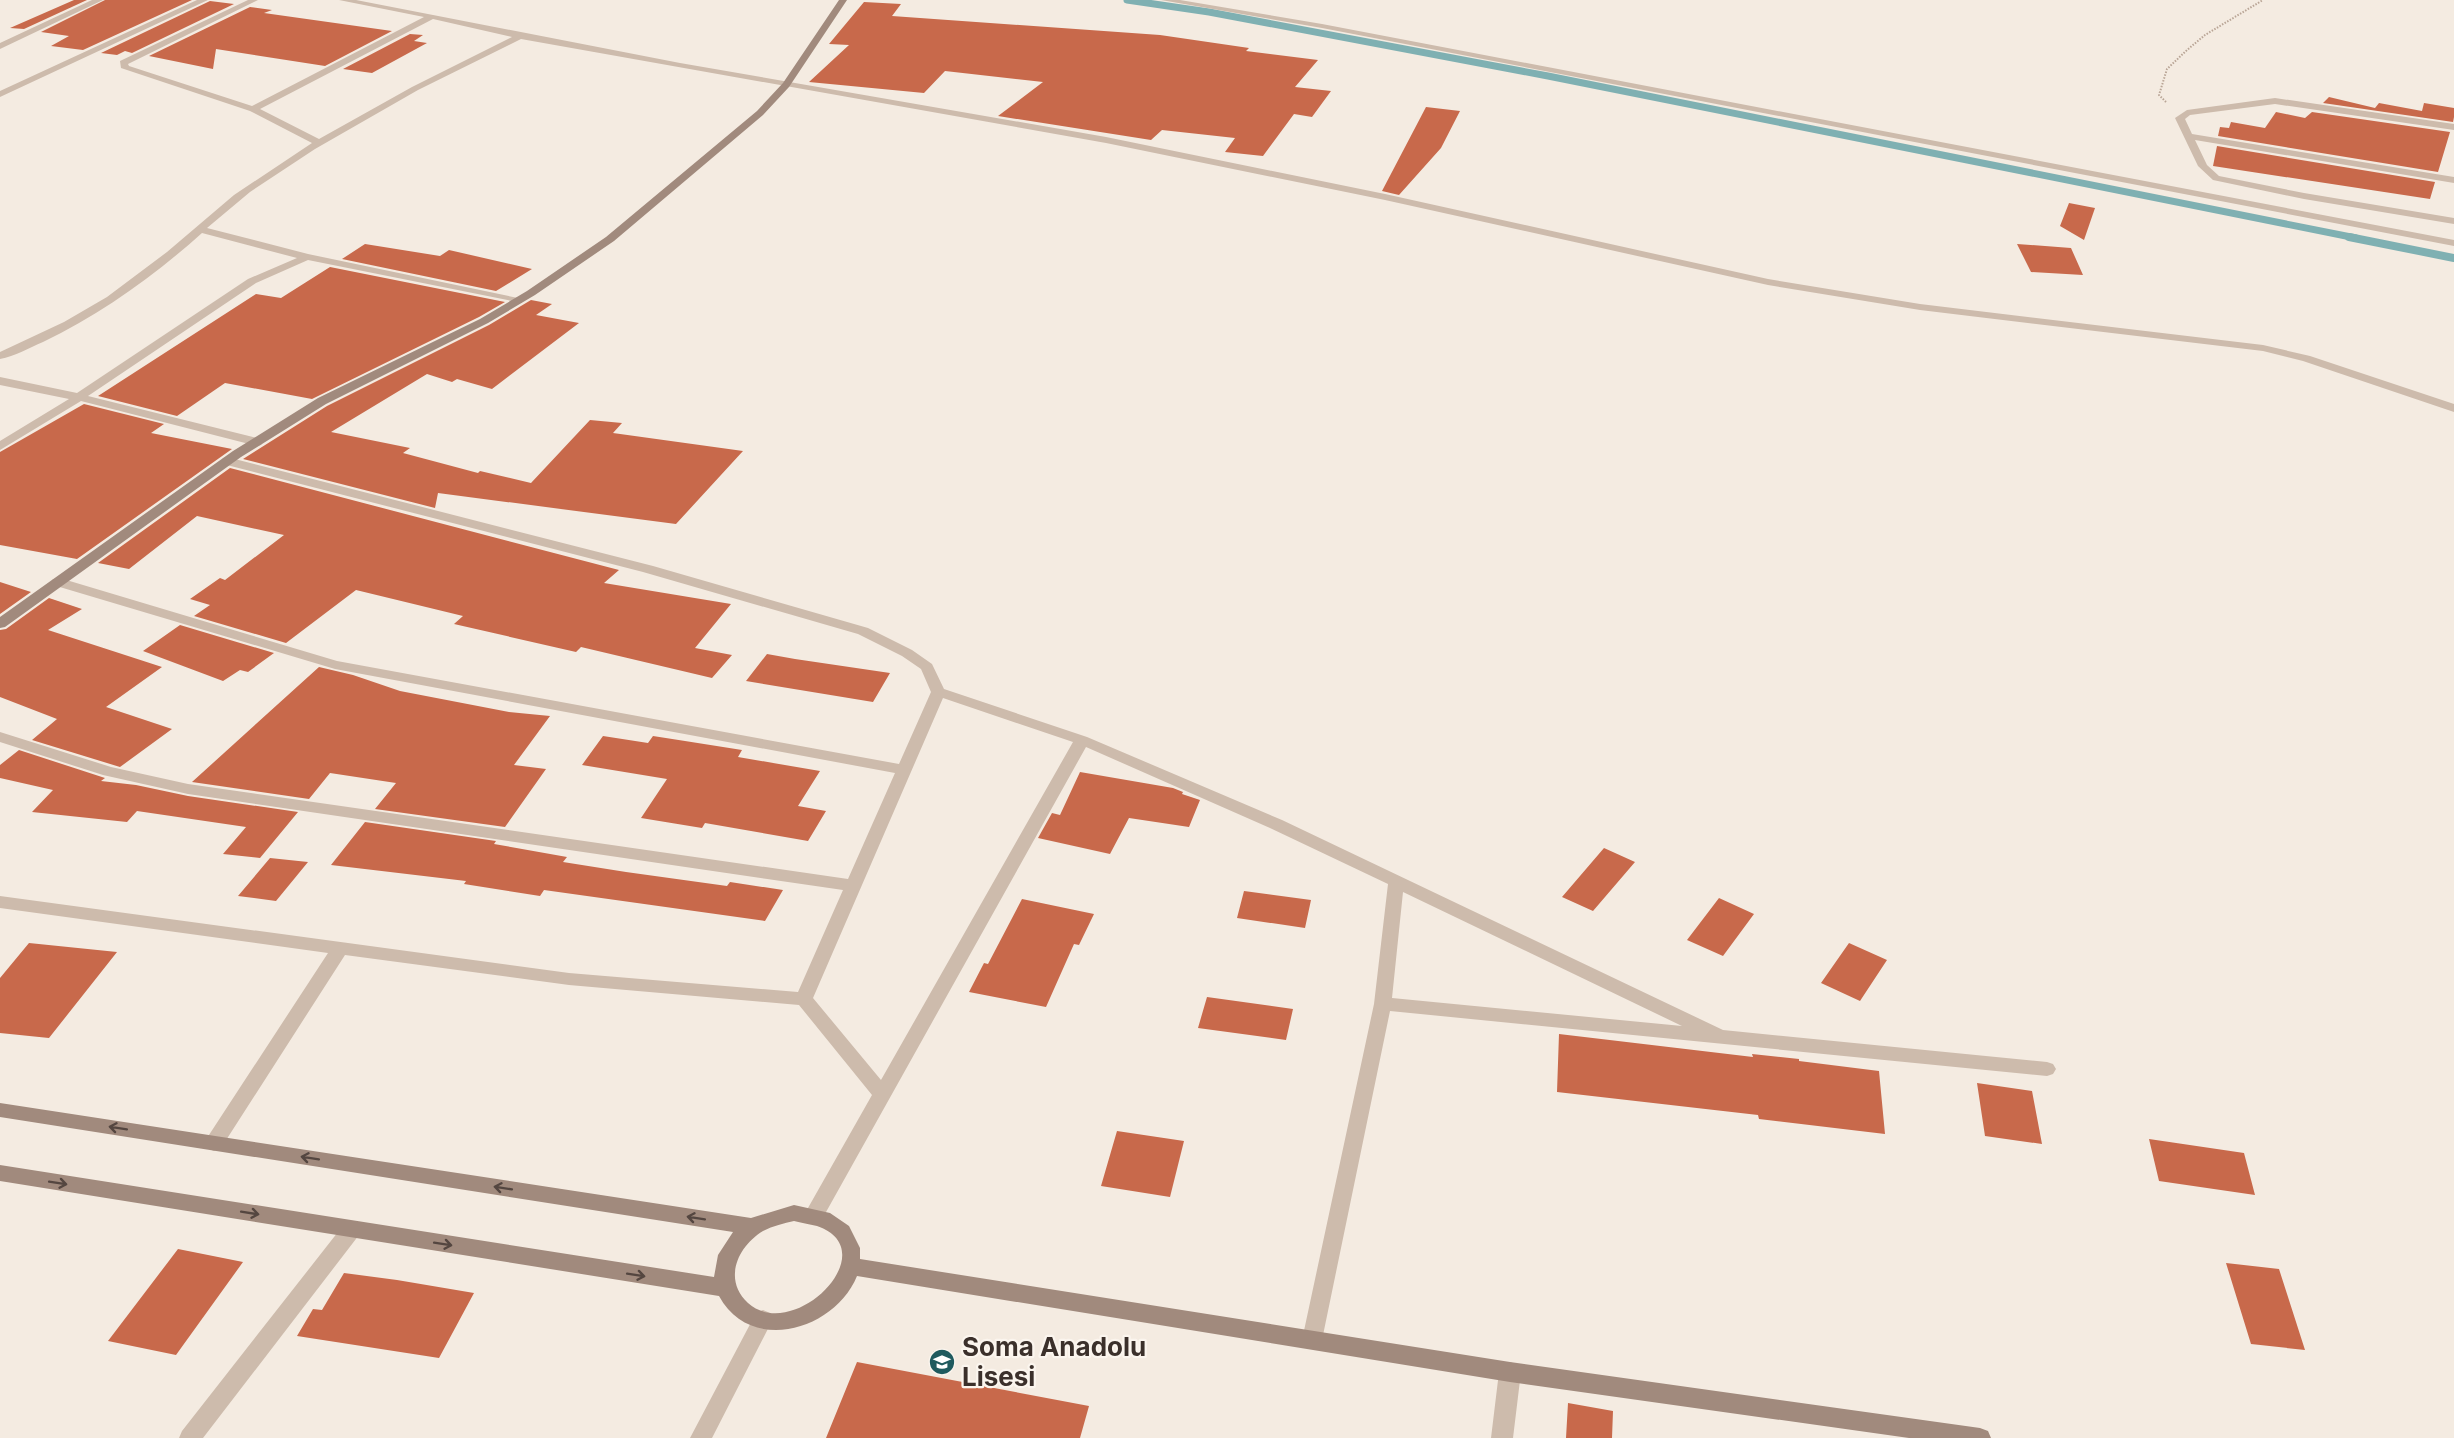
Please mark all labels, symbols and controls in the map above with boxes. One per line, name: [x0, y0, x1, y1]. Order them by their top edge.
one-way arrow: [108, 1122, 128, 1133]
one-way arrow: [301, 1152, 321, 1163]
one-way arrow: [47, 1177, 67, 1188]
one-way arrow: [494, 1182, 514, 1193]
one-way arrow: [240, 1208, 260, 1219]
one-way arrow: [686, 1212, 706, 1223]
one-way arrow: [433, 1238, 452, 1249]
one-way arrow: [625, 1269, 645, 1280]
place label: Soma Anadolu Lisesi: [962, 1331, 1146, 1392]
school or university icon: Soma Anadolu Lisesi: [927, 1347, 957, 1377]

